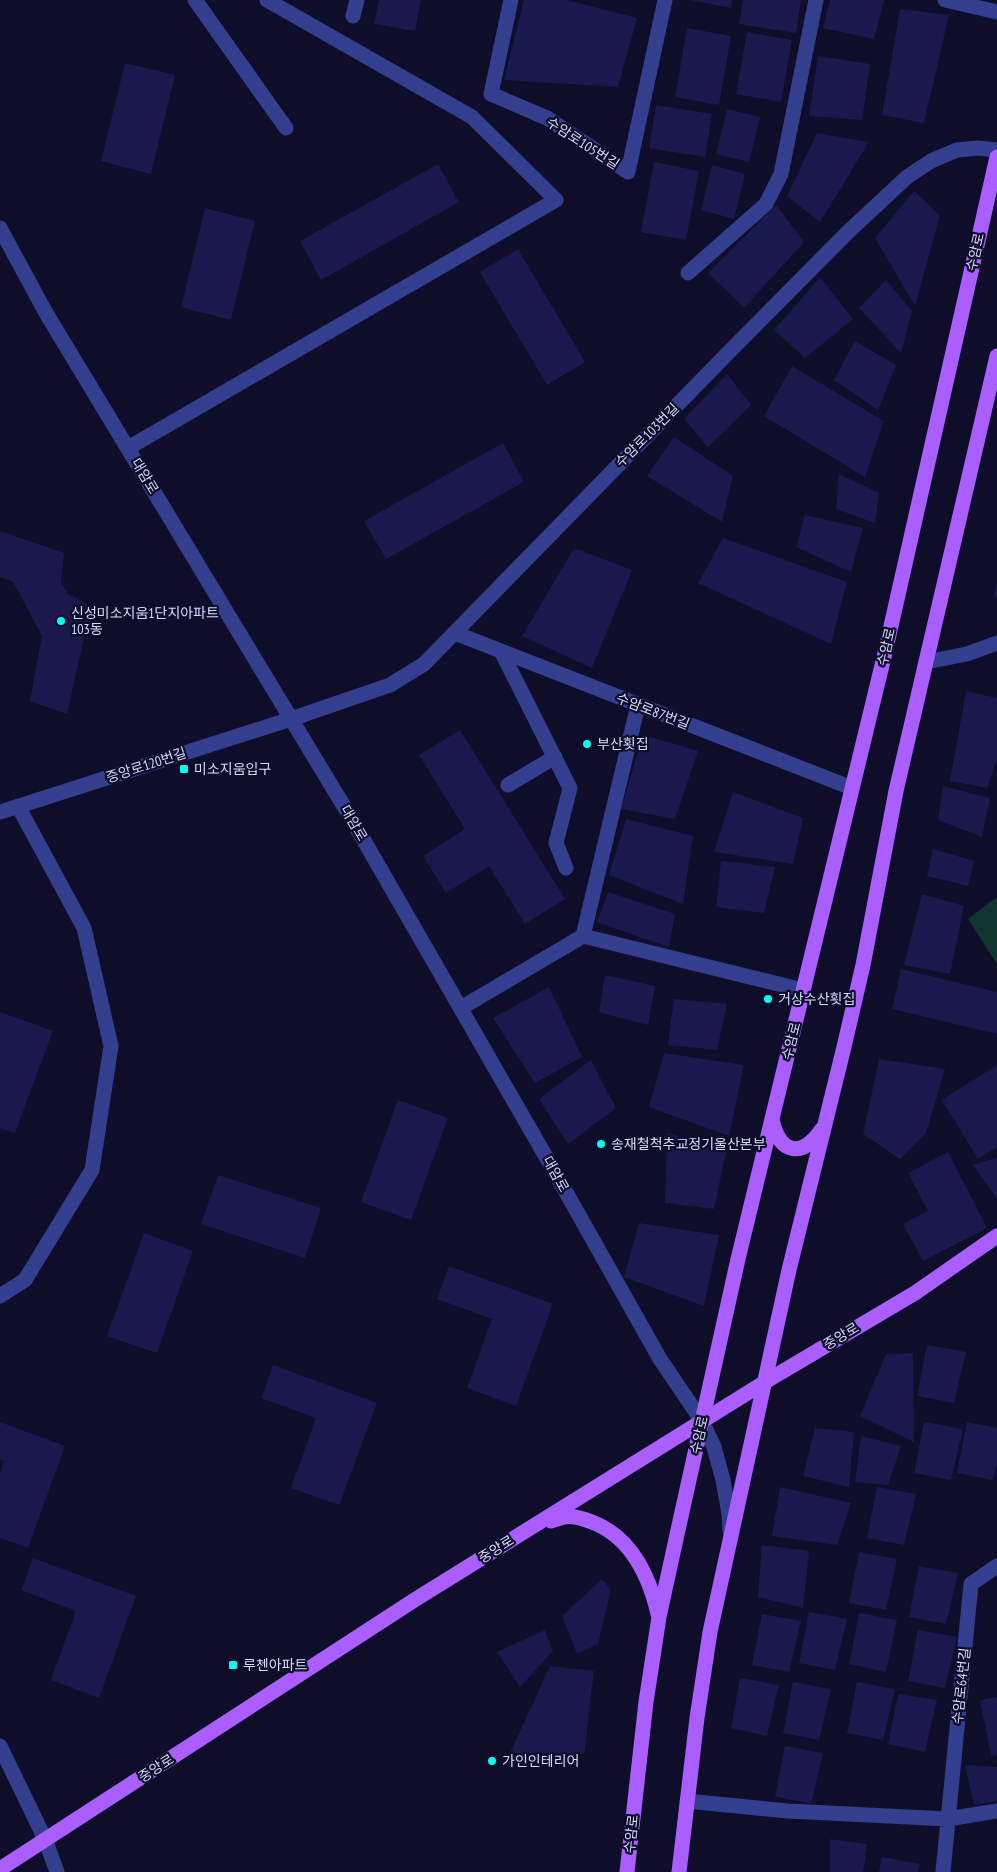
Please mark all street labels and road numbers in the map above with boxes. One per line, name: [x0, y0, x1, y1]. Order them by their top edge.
street label: 수암로105번길: [543, 113, 623, 173]
street label: 수암로: [962, 231, 988, 273]
street label: 수암로103번길: [611, 399, 683, 471]
street label: 대암로: [127, 455, 163, 497]
street label: 수암로: [873, 626, 899, 668]
street label: 수암로87번길: [614, 689, 692, 733]
street label: 중앙로120번길: [104, 744, 188, 786]
street label: 대암로: [337, 802, 372, 844]
street label: 수암로: [778, 1020, 804, 1062]
street label: 대암로: [539, 1153, 573, 1195]
street label: 중앙로: [820, 1318, 862, 1354]
street label: 수암로: [686, 1414, 712, 1456]
street label: 중앙로: [475, 1531, 517, 1567]
street label: 수암로64번길: [948, 1647, 974, 1725]
street label: 중앙로: [135, 1750, 177, 1786]
street label: 수암로: [620, 1814, 642, 1854]

